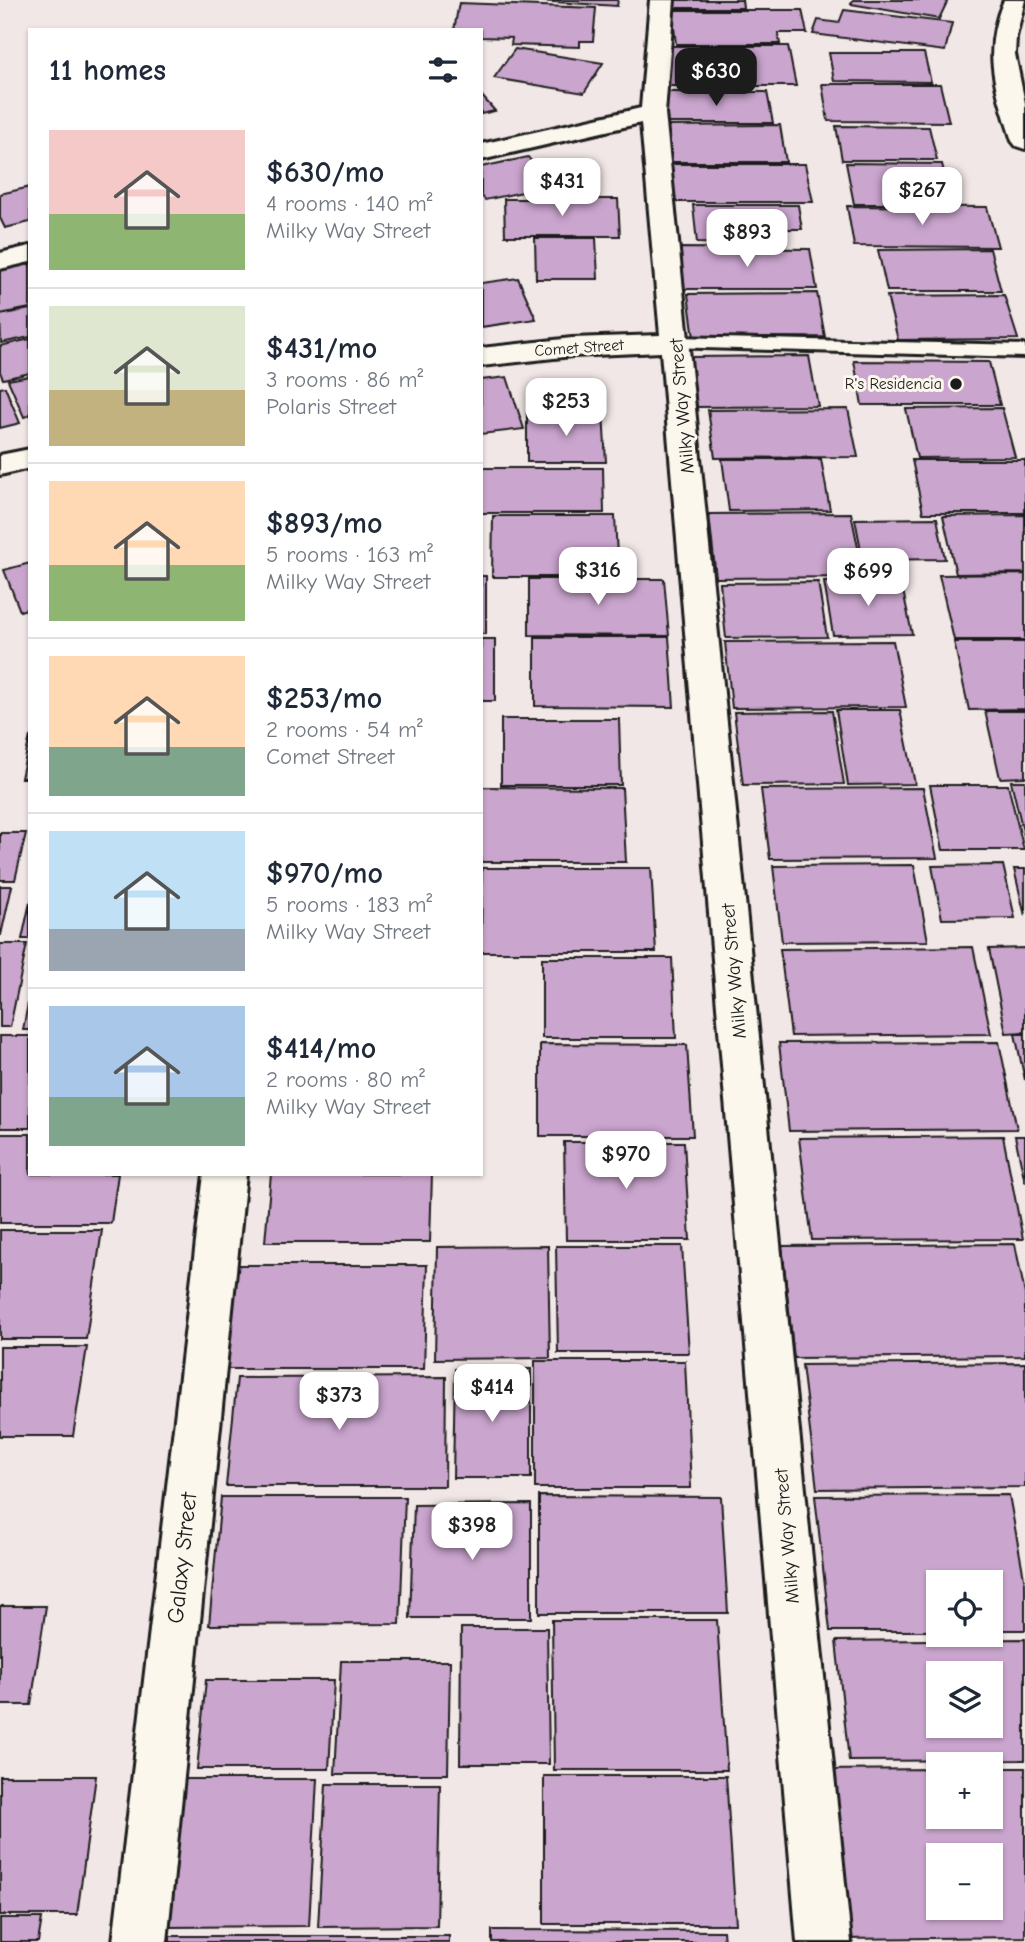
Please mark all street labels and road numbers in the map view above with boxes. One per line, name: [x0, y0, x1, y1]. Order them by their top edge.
street label: Comet Street: [534, 336, 625, 360]
street label: Milky Way Street: [665, 337, 699, 475]
street label: Milky Way Street: [717, 902, 751, 1040]
street label: Milky Way Street: [770, 1467, 804, 1605]
street label: Galaxy Street: [162, 1490, 202, 1625]

